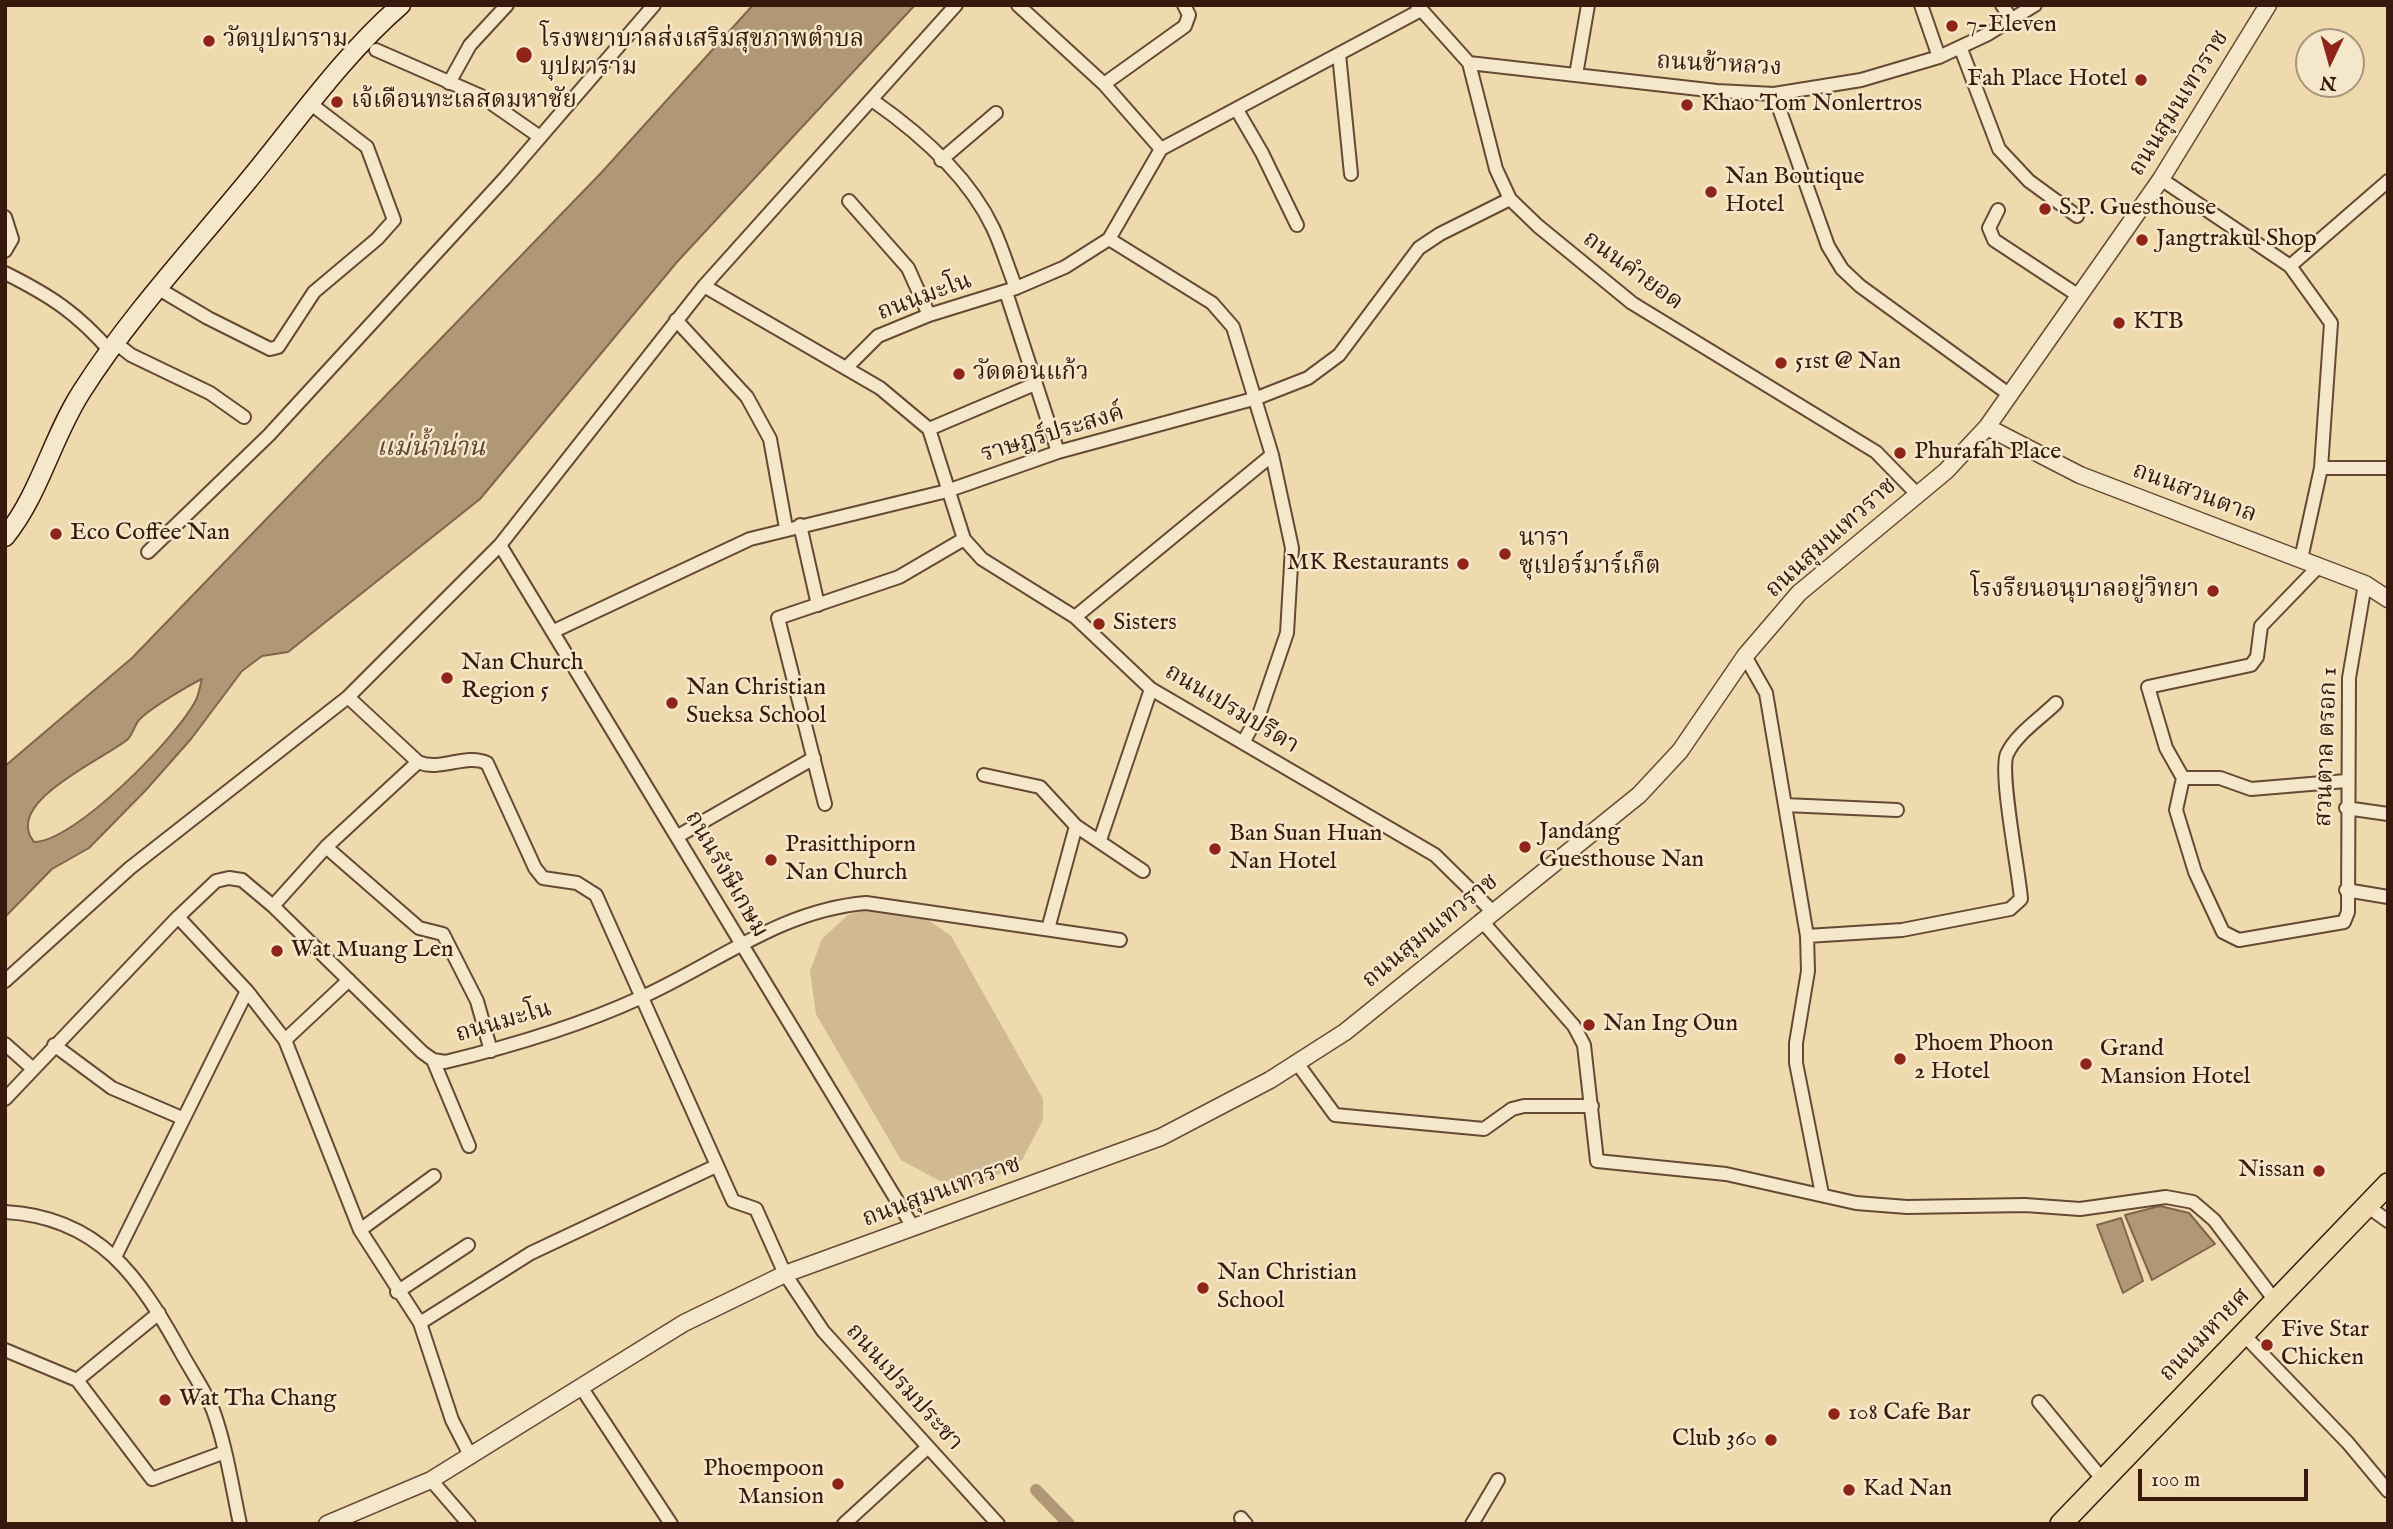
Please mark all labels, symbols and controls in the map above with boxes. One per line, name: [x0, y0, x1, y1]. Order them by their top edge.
place label: 7-Eleven: [1966, 12, 2057, 40]
marker: 7-Eleven: [1944, 18, 1960, 34]
street label: ถนนสุมนเทวราช: [2124, 26, 2236, 182]
place label: วัดบุปผาราม: [223, 27, 348, 55]
place label: โรงพยาบาลส่งเสริมสุขภาพตำบล บุปผาราม: [540, 27, 864, 83]
north arrow: [2295, 28, 2365, 98]
marker: วัดบุปผาราม: [201, 33, 217, 49]
marker: โรงพยาบาลส่งเสริมสุขภาพตำบล บุปผาราม: [514, 45, 534, 65]
street label: ถนนข้าหลวง: [1656, 48, 1782, 84]
place label: Fah Place Hotel: [1967, 66, 2127, 94]
text: N: [2319, 69, 2338, 95]
marker: Fah Place Hotel: [2133, 72, 2149, 88]
place label: เจ้เดือนทะเลสดมหาชัย: [351, 88, 577, 116]
place label: Khao Tom Nonlertros: [1701, 91, 1922, 119]
marker: เจ้เดือนทะเลสดมหาชัย: [329, 94, 345, 110]
marker: Khao Tom Nonlertros: [1679, 97, 1695, 113]
place label: Nan Boutique Hotel: [1725, 164, 1865, 220]
marker: Nan Boutique Hotel: [1703, 184, 1719, 200]
place label: S.P. Guesthouse: [2059, 195, 2216, 223]
marker: S.P. Guesthouse: [2037, 201, 2053, 217]
street label: ถนนคำยอด: [1576, 226, 1688, 318]
place label: Jangtrakul Shop: [2156, 226, 2317, 254]
marker: Jangtrakul Shop: [2134, 232, 2150, 248]
street label: ถนนมะโน: [874, 268, 976, 328]
place label: KTB: [2133, 309, 2184, 337]
marker: KTB: [2111, 315, 2127, 331]
place label: 51st @ Nan: [1795, 349, 1901, 377]
marker: 51st @ Nan: [1773, 355, 1789, 371]
place label: วัดดอนแก้ว: [973, 360, 1089, 388]
marker: วัดดอนแก้ว: [951, 366, 967, 382]
street label: ราษฎร์ประสงค์: [978, 400, 1128, 470]
water label: แม่น้ำน่าน: [377, 434, 485, 466]
place label: Phurafah Place: [1914, 439, 2061, 467]
marker: Phurafah Place: [1892, 445, 1908, 461]
street label: ถนนสวนตาล: [2128, 457, 2260, 531]
street label: ถนนสุมนเทวราช: [1761, 473, 1903, 605]
place label: Eco Coffee Nan: [70, 520, 230, 548]
marker: Eco Coffee Nan: [48, 526, 64, 542]
place label: นารา ซุเปอร์มาร์เก็ต: [1519, 526, 1661, 582]
marker: นารา ซุเปอร์มาร์เก็ต: [1497, 546, 1513, 562]
place label: MK Restaurants: [1287, 550, 1449, 578]
marker: MK Restaurants: [1455, 556, 1471, 572]
place label: โรงรียนอนุบาลอยู่วิทยา: [1970, 577, 2199, 605]
marker: โรงรียนอนุบาลอยู่วิทยา: [2205, 583, 2221, 599]
place label: Sisters: [1113, 610, 1177, 638]
marker: Sisters: [1091, 616, 1107, 632]
place label: Nan Church Region 5: [461, 650, 584, 706]
street label: ถนนเปรมปรีดา: [1159, 659, 1303, 761]
street label: สวนตาล ตรอก 1: [2311, 667, 2345, 827]
marker: Nan Church Region 5: [439, 670, 455, 686]
place label: Nan Christian Sueksa School: [686, 675, 826, 731]
marker: Nan Christian Sueksa School: [664, 695, 680, 711]
street label: ถนนรังษีเกษม: [677, 806, 773, 944]
place label: Jandang Guesthouse Nan: [1539, 819, 1704, 875]
place label: Ban Suan Huan Nan Hotel: [1229, 821, 1382, 877]
place label: Prasitthiporn Nan Church: [785, 832, 916, 888]
marker: Jandang Guesthouse Nan: [1517, 839, 1533, 855]
marker: Ban Suan Huan Nan Hotel: [1207, 841, 1223, 857]
marker: Prasitthiporn Nan Church: [763, 852, 779, 868]
street label: ถนนสุมนเทวราช: [1357, 868, 1505, 996]
place label: Wat Muang Len: [291, 937, 453, 965]
marker: Wat Muang Len: [269, 943, 285, 959]
street label: ถนนมะโน: [453, 996, 555, 1050]
place label: Nan Ing Oun: [1603, 1011, 1738, 1039]
marker: Nan Ing Oun: [1581, 1017, 1597, 1033]
place label: Phoem Phoon 2 Hotel: [1914, 1031, 2053, 1087]
place label: Grand Mansion Hotel: [2100, 1036, 2250, 1092]
marker: Phoem Phoon 2 Hotel: [1892, 1051, 1908, 1067]
marker: Grand Mansion Hotel: [2078, 1056, 2094, 1072]
street label: ถนนสุมนเทวราช: [859, 1151, 1025, 1235]
place label: Nissan: [2238, 1157, 2305, 1185]
marker: Nissan: [2311, 1163, 2327, 1179]
place label: Nan Christian School: [1217, 1260, 1357, 1316]
marker: Nan Christian School: [1195, 1280, 1211, 1296]
street label: ถนนมหายศ: [2154, 1283, 2258, 1389]
place label: Five Star Chicken: [2281, 1317, 2369, 1373]
street label: ถนนเปรมประชา: [838, 1318, 968, 1458]
marker: Five Star Chicken: [2259, 1337, 2275, 1353]
place label: Wat Tha Chang: [179, 1386, 336, 1414]
marker: Wat Tha Chang: [157, 1392, 173, 1408]
place label: 108 Cafe Bar: [1848, 1400, 1971, 1428]
marker: 108 Cafe Bar: [1826, 1406, 1842, 1422]
place label: Club 360: [1672, 1426, 1757, 1454]
marker: Club 360: [1763, 1432, 1779, 1448]
place label: Phoempoon Mansion: [703, 1456, 824, 1512]
scale bar: [2141, 1456, 2311, 1500]
text: 100 m: [2151, 1467, 2200, 1494]
marker: Phoempoon Mansion: [830, 1476, 846, 1492]
place label: Kad Nan: [1863, 1476, 1952, 1504]
marker: Kad Nan: [1841, 1482, 1857, 1498]

